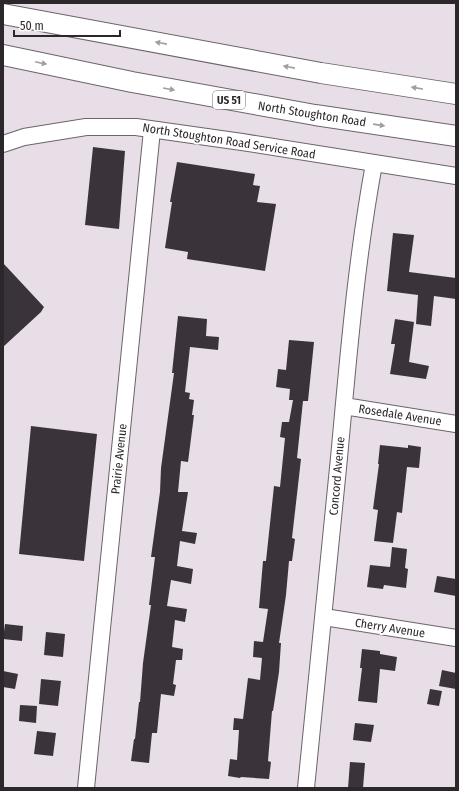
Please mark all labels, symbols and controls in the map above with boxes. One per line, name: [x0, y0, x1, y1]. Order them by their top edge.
scale bar: [14, 12, 120, 38]
text: 50 m: [20, 19, 44, 33]
one-way arrow: [155, 40, 168, 46]
one-way arrow: [35, 60, 47, 66]
one-way arrow: [283, 64, 295, 70]
one-way arrow: [411, 85, 424, 91]
one-way arrow: [162, 86, 175, 92]
road number: US 51: [213, 91, 245, 109]
street label: North Stoughton Road: [257, 99, 367, 129]
street label: North Stoughton Road Service Road: [141, 120, 317, 162]
one-way arrow: [373, 122, 386, 128]
street label: Rosedale Avenue: [357, 402, 443, 428]
street label: Prairie Avenue: [108, 423, 130, 495]
street label: Concord Avenue: [327, 436, 347, 516]
street label: Cherry Avenue: [354, 616, 426, 640]

